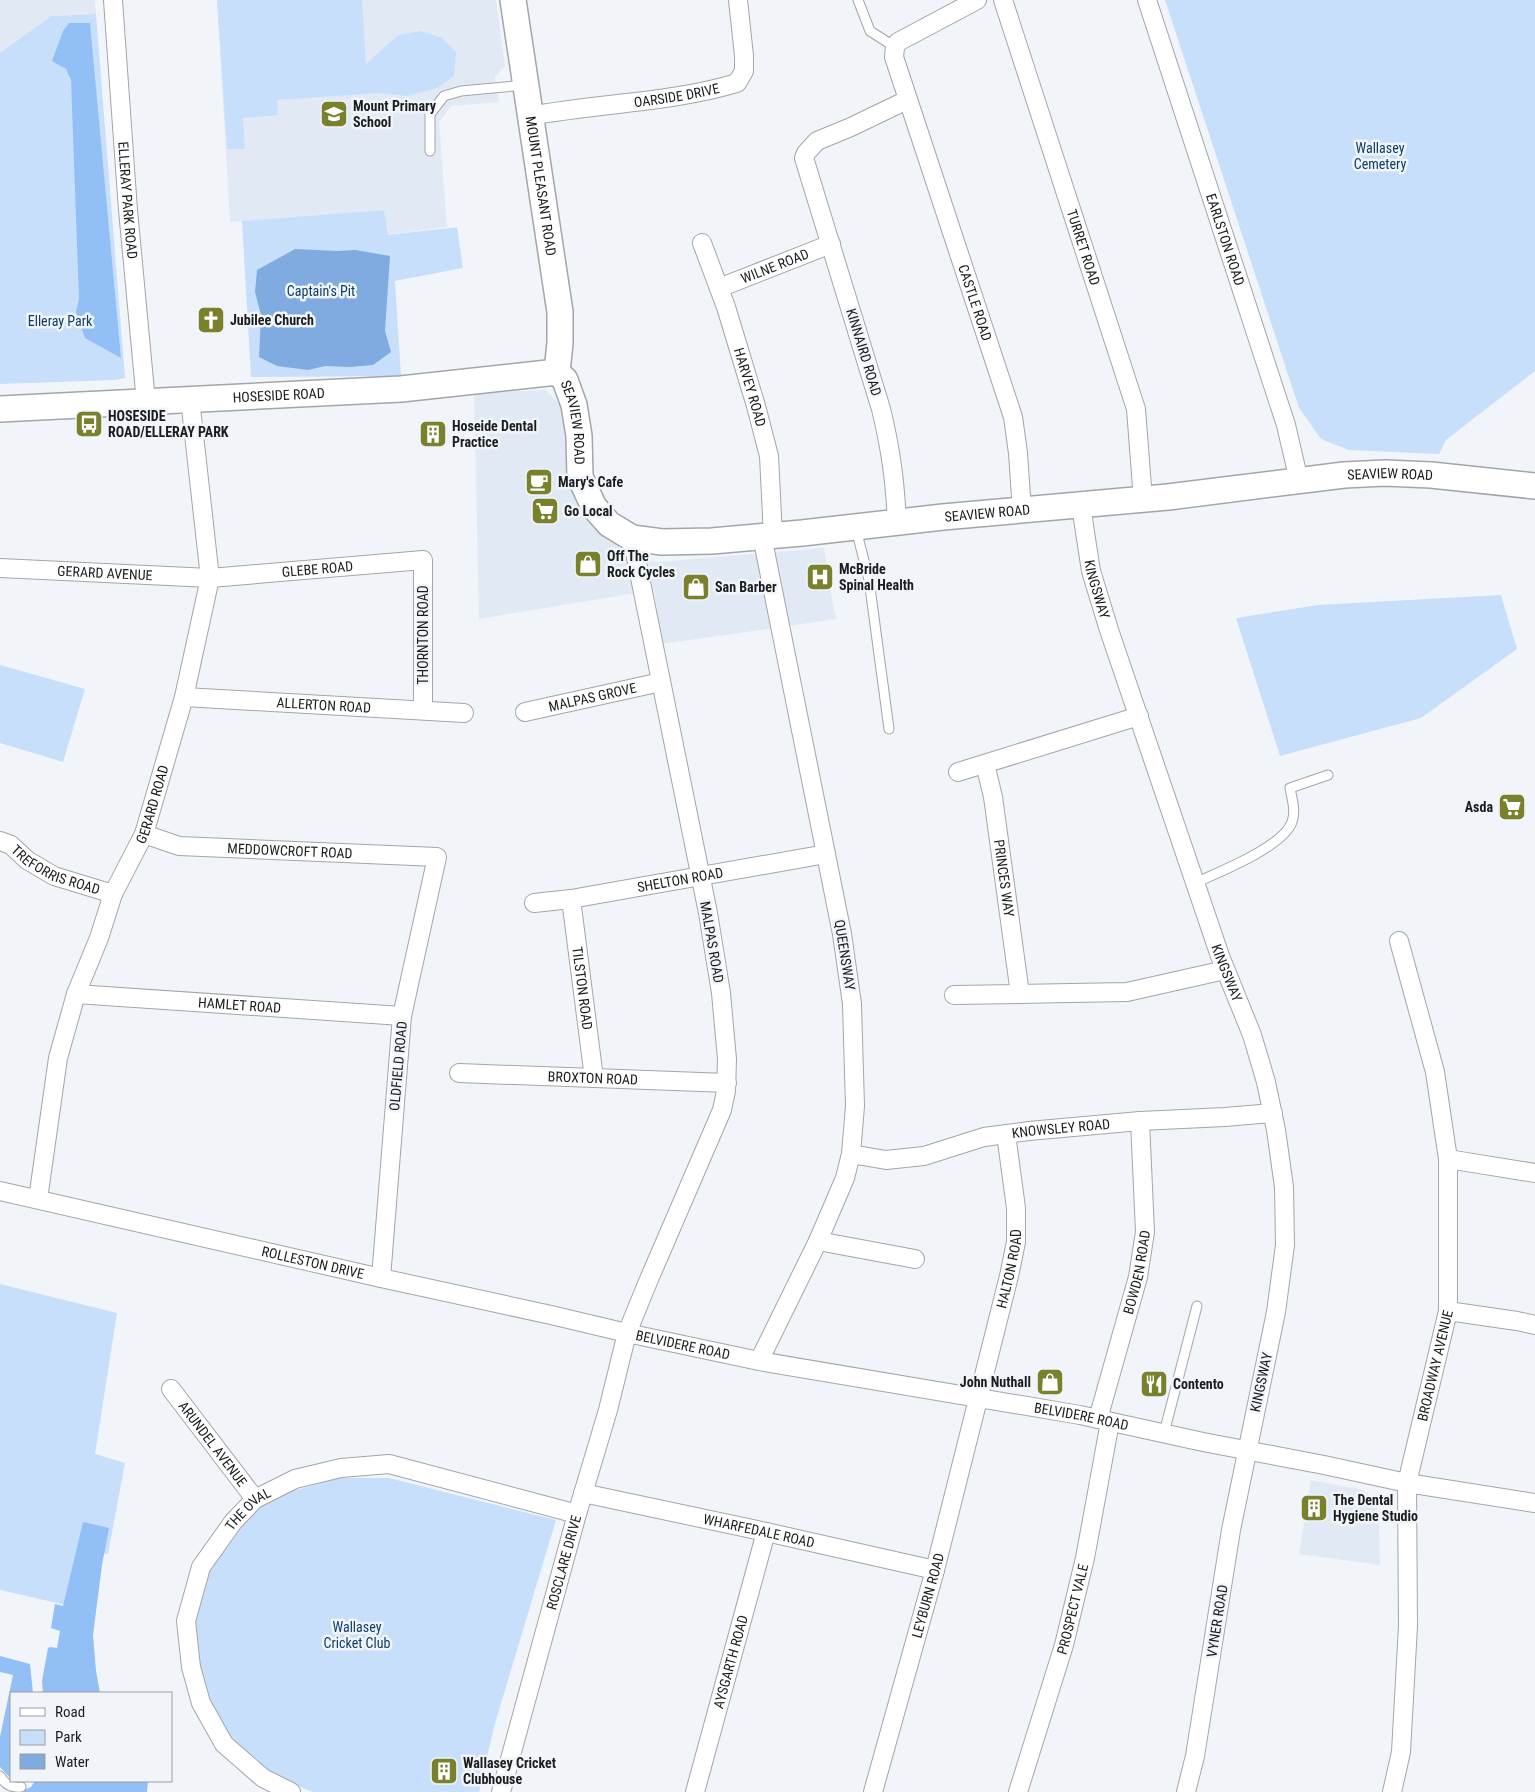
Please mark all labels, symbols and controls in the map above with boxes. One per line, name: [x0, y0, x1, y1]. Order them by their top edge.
street label: OARSIDE DRIVE: [633, 80, 721, 110]
place label: Mount Primary School: [353, 98, 437, 130]
school or university icon: Mount Primary School: [319, 99, 349, 129]
street label: MOUNT PLEASANT ROAD: [523, 115, 559, 257]
park label: Wallasey Cemetery: [1354, 140, 1406, 172]
street label: ELLERAY PARK ROAD: [115, 141, 141, 260]
street label: EARLSTON ROAD: [1203, 192, 1248, 287]
street label: TURRET ROAD: [1064, 207, 1103, 287]
street label: WILNE ROAD: [739, 246, 811, 287]
street label: CASTLE ROAD: [955, 262, 995, 343]
park label: Captain's Pit: [287, 283, 355, 299]
church icon: Jubilee Church: [196, 305, 226, 335]
street label: KINNAIRD ROAD: [843, 306, 885, 398]
place label: Jubilee Church: [230, 312, 314, 328]
park label: Elleray Park: [28, 313, 93, 329]
street label: HARVEY ROAD: [731, 346, 769, 428]
street label: SEAVIEW ROAD: [558, 378, 588, 465]
street label: HOSESIDE ROAD: [232, 385, 325, 405]
place label: HOSESIDE ROAD/ELLERAY PARK: [108, 408, 229, 440]
bus stop icon: HOSESIDE ROAD/ELLERAY PARK: [74, 409, 104, 439]
place label: Hoseide Dental Practice: [452, 418, 537, 450]
building icon: Hoseide Dental Practice: [418, 419, 448, 449]
street label: SEAVIEW ROAD: [1347, 465, 1433, 483]
cafe icon: Mary's Cafe: [524, 467, 554, 497]
place label: Mary's Cafe: [558, 474, 624, 490]
supermarket icon: Go Local: [530, 496, 560, 526]
street label: SEAVIEW ROAD: [944, 501, 1031, 525]
place label: Go Local: [564, 503, 613, 519]
place label: Off The Rock Cycles: [607, 548, 675, 580]
shop icon: Off The Rock Cycles: [573, 549, 603, 579]
street label: GLEBE ROAD: [281, 558, 354, 580]
street label: KINGSWAY: [1081, 559, 1113, 621]
place label: McBride Spinal Health: [839, 561, 914, 593]
hospital icon: McBride Spinal Health: [805, 562, 835, 592]
street label: GERARD AVENUE: [57, 563, 153, 583]
shop icon: San Barber: [681, 572, 711, 602]
place label: San Barber: [715, 579, 777, 595]
street label: THORNTON ROAD: [415, 585, 431, 685]
street label: MALPAS GROVE: [547, 680, 638, 715]
street label: ALLERTON ROAD: [276, 694, 371, 716]
street label: GERARD ROAD: [132, 763, 172, 846]
supermarket icon: Asda: [1497, 792, 1527, 822]
place label: Asda: [1465, 799, 1493, 815]
street label: PRINCES WAY: [991, 839, 1017, 919]
street label: MEDDOWCROFT ROAD: [227, 840, 353, 861]
street label: TREFORRIS ROAD: [8, 842, 102, 898]
street label: SHELTON ROAD: [636, 864, 724, 895]
street label: MALPAS ROAD: [697, 900, 727, 984]
street label: QUEENSWAY: [832, 919, 859, 992]
street label: KINGSWAY: [1209, 942, 1246, 1004]
street label: TILSTON ROAD: [569, 946, 596, 1031]
street label: HAMLET ROAD: [198, 994, 282, 1016]
street label: OLDFIELD ROAD: [386, 1021, 410, 1111]
street label: BROXTON ROAD: [547, 1068, 638, 1088]
street label: KNOWSLEY ROAD: [1011, 1116, 1111, 1141]
street label: HALTON ROAD: [993, 1229, 1024, 1310]
street label: BOWDEN ROAD: [1120, 1229, 1153, 1316]
street label: ROLLESTON DRIVE: [260, 1243, 366, 1282]
street label: BROADWAY AVENUE: [1414, 1308, 1456, 1423]
street label: BELVIDERE ROAD: [634, 1327, 731, 1363]
street label: KINGSWAY: [1247, 1350, 1275, 1413]
shop icon: John Nuthall: [1035, 1367, 1065, 1397]
restaurant icon: Contento: [1139, 1369, 1169, 1399]
place label: John Nuthall: [960, 1374, 1031, 1390]
place label: Contento: [1173, 1376, 1224, 1392]
street label: ARUNDEL AVENUE: [175, 1398, 250, 1490]
street label: BELVIDERE ROAD: [1033, 1399, 1130, 1433]
street label: THE OVAL: [222, 1484, 274, 1533]
place label: The Dental Hygiene Studio: [1333, 1492, 1418, 1524]
building icon: The Dental Hygiene Studio: [1299, 1493, 1329, 1523]
street label: WHARFEDALE ROAD: [702, 1511, 816, 1551]
street label: ROSCLARE DRIVE: [543, 1513, 584, 1611]
street label: LEYBURN ROAD: [908, 1551, 947, 1640]
street label: PROSPECT VALE: [1054, 1562, 1091, 1656]
street label: VYNER ROAD: [1203, 1584, 1231, 1658]
street label: AYSGARTH ROAD: [710, 1613, 751, 1710]
park label: Wallasey Cricket Club: [324, 1619, 390, 1651]
legend: [10, 1692, 172, 1782]
text: Road: [55, 1703, 85, 1721]
text: Park: [55, 1728, 82, 1746]
text: Water: [55, 1753, 90, 1771]
place label: Wallasey Cricket Clubhouse: [463, 1755, 556, 1787]
building icon: Wallasey Cricket Clubhouse: [429, 1756, 459, 1786]

